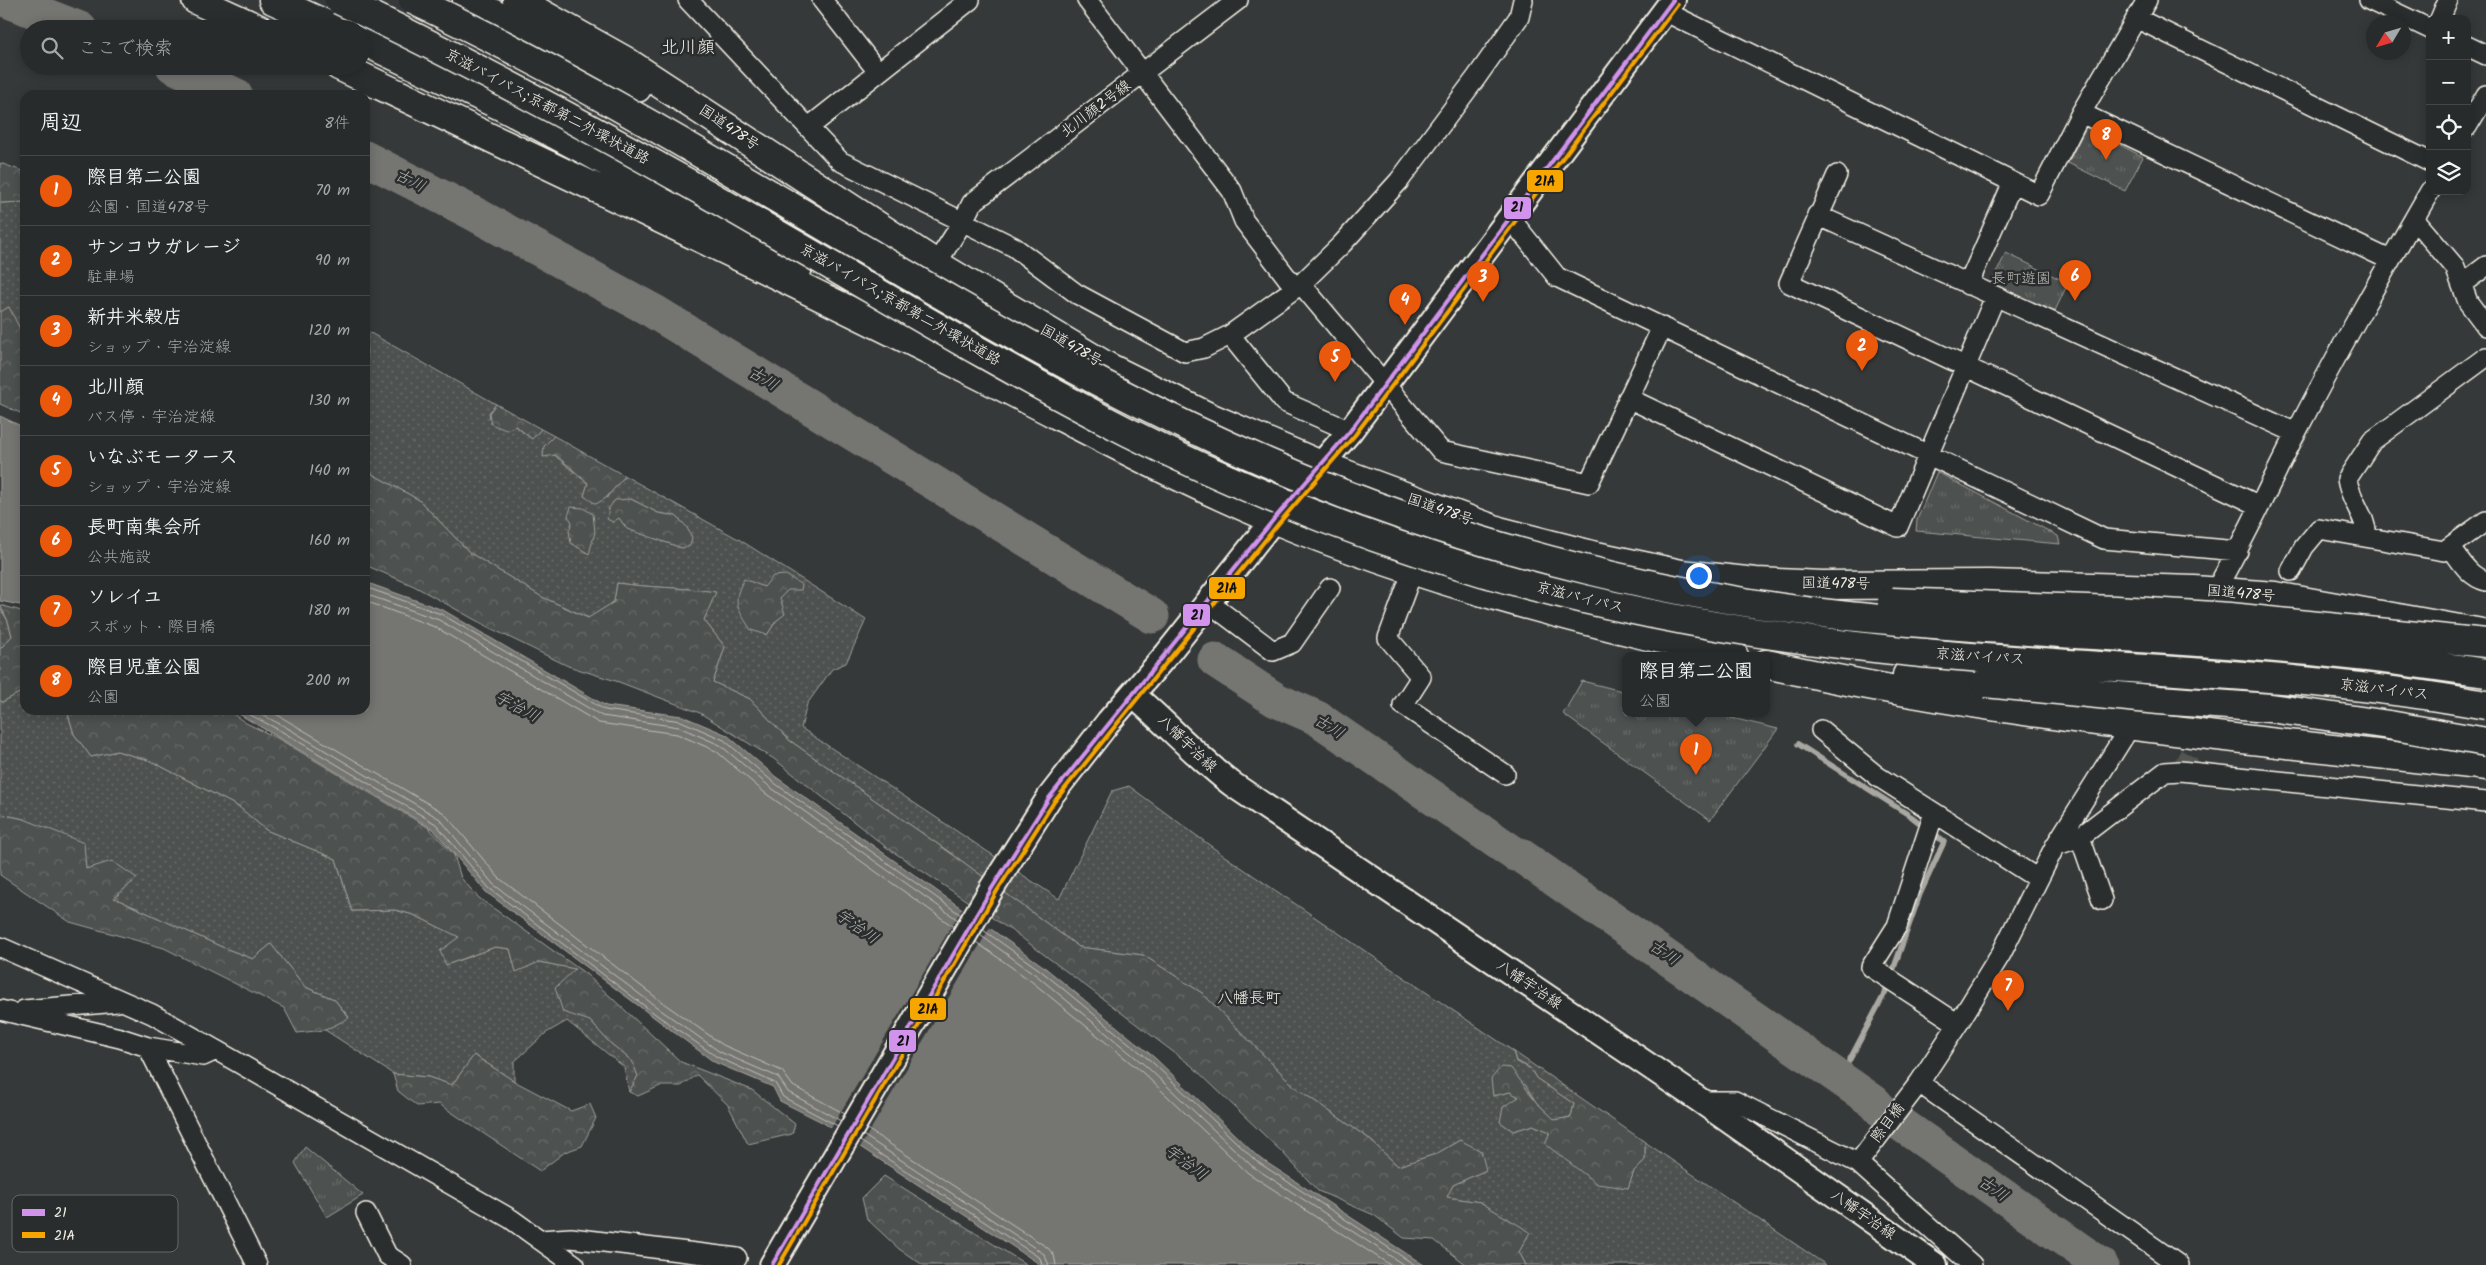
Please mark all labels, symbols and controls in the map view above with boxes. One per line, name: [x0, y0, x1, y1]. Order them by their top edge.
north arrow: [2366, 15, 2411, 60]
map controls: [2426, 15, 2471, 195]
button: +: [2426, 15, 2471, 60]
search box: [20, 20, 370, 75]
icon: search: [38, 34, 66, 62]
text: ここで検索: [78, 34, 173, 64]
district label: 北川顔: [661, 34, 715, 63]
street label: 京滋バイパス;京都第二外環状道路: [440, 43, 654, 171]
button: −: [2426, 60, 2471, 105]
street label: 北川顔2号線: [1055, 74, 1137, 144]
street label: 国道478号: [694, 99, 764, 157]
button: locate: [2426, 105, 2471, 150]
text: 周辺: [40, 107, 82, 140]
text: 8件: [324, 111, 350, 136]
pin: 8: [2090, 119, 2122, 160]
button: layers: [2426, 150, 2471, 195]
text: 際目第二公園: [87, 163, 201, 193]
water label: 古川: [390, 163, 430, 199]
line badge: 21A: [1526, 169, 1564, 193]
text: 21A: [1534, 171, 1556, 193]
text: 1: [54, 178, 58, 203]
text: 70 m: [315, 178, 350, 203]
text: 公園 · 国道478号: [87, 195, 209, 220]
line badge: 21: [1503, 196, 1532, 220]
text: 21: [1511, 197, 1524, 219]
text: サンコウガレージ: [87, 233, 240, 263]
street label: 京滋バイパス;京都第二外環状道路: [795, 237, 1005, 373]
text: 2: [51, 248, 61, 273]
text: 90 m: [315, 248, 350, 273]
pin: 6: [2059, 260, 2091, 301]
pin: 3: [1467, 261, 1499, 302]
text: 駐車場: [87, 265, 135, 290]
park label: 長町遊園: [1991, 267, 2051, 291]
pin: 4: [1389, 284, 1421, 325]
text: 新井米穀店: [87, 303, 182, 333]
text: 3: [52, 318, 60, 343]
text: 120 m: [309, 318, 350, 343]
street label: 国道478号: [1035, 318, 1107, 374]
pin: 2: [1846, 330, 1878, 371]
text: ショップ · 宇治淀線: [87, 335, 231, 360]
pin: 5: [1319, 341, 1351, 382]
water label: 古川: [743, 360, 783, 398]
text: 北川顔: [87, 373, 144, 403]
text: 4: [52, 388, 60, 413]
text: 130 m: [309, 388, 350, 413]
text: バス停 · 宇治淀線: [87, 405, 216, 430]
text: いなぶモータース: [87, 443, 238, 473]
text: 5: [52, 458, 60, 483]
text: 140 m: [309, 458, 350, 483]
text: ショップ · 宇治淀線: [87, 475, 231, 500]
street label: 国道478号: [1403, 487, 1477, 533]
text: 長町南集会所: [87, 513, 201, 543]
text: 6: [52, 528, 60, 553]
text: 160 m: [309, 528, 350, 553]
text: 公共施設: [87, 545, 151, 570]
your location: [1686, 563, 1712, 589]
street label: 国道478号: [1801, 571, 1871, 597]
line badge: 21A: [1208, 576, 1246, 600]
street label: 京滋バイパス: [1534, 576, 1626, 620]
text: 21A: [1216, 578, 1238, 600]
street label: 国道478号: [2205, 579, 2277, 609]
text: ソレイユ: [87, 583, 162, 613]
text: 7: [52, 598, 60, 623]
text: 180 m: [308, 598, 350, 623]
line badge: 21: [1182, 603, 1211, 627]
text: 21: [1191, 605, 1204, 627]
text: スポット · 際目橋: [87, 615, 216, 640]
street label: 京滋バイパス: [1934, 642, 2026, 672]
popup: [1622, 652, 1770, 717]
text: 際目児童公園: [87, 653, 201, 683]
text: 際目第二公園: [1639, 657, 1753, 687]
text: 8: [51, 668, 61, 693]
text: 200 m: [306, 668, 350, 693]
street label: 京滋バイパス: [2338, 673, 2430, 707]
text: 公園: [87, 685, 119, 710]
water label: 宇治川: [490, 685, 544, 729]
text: 公園: [1639, 689, 1671, 714]
water label: 古川: [1309, 708, 1349, 746]
street label: 八幡宇治線: [1152, 709, 1222, 779]
pin: 1: [1680, 734, 1712, 775]
water label: 宇治川: [830, 903, 884, 951]
water label: 古川: [1644, 934, 1684, 972]
street label: 八幡宇治線: [1491, 954, 1567, 1016]
pin: 7: [1992, 970, 2024, 1011]
district label: 八幡長町: [1217, 986, 1281, 1011]
line badge: 21A: [909, 997, 947, 1021]
text: 21A: [917, 999, 939, 1021]
line badge: 21: [888, 1029, 917, 1053]
text: 21: [897, 1031, 910, 1053]
street label: 際目橋: [1865, 1098, 1911, 1148]
water label: 宇治川: [1159, 1139, 1213, 1187]
water label: 古川: [1973, 1170, 2013, 1208]
street label: 八幡宇治線: [1825, 1184, 1901, 1246]
legend: [12, 1195, 178, 1252]
text: 21: [54, 1202, 67, 1224]
text: 21A: [54, 1225, 75, 1247]

